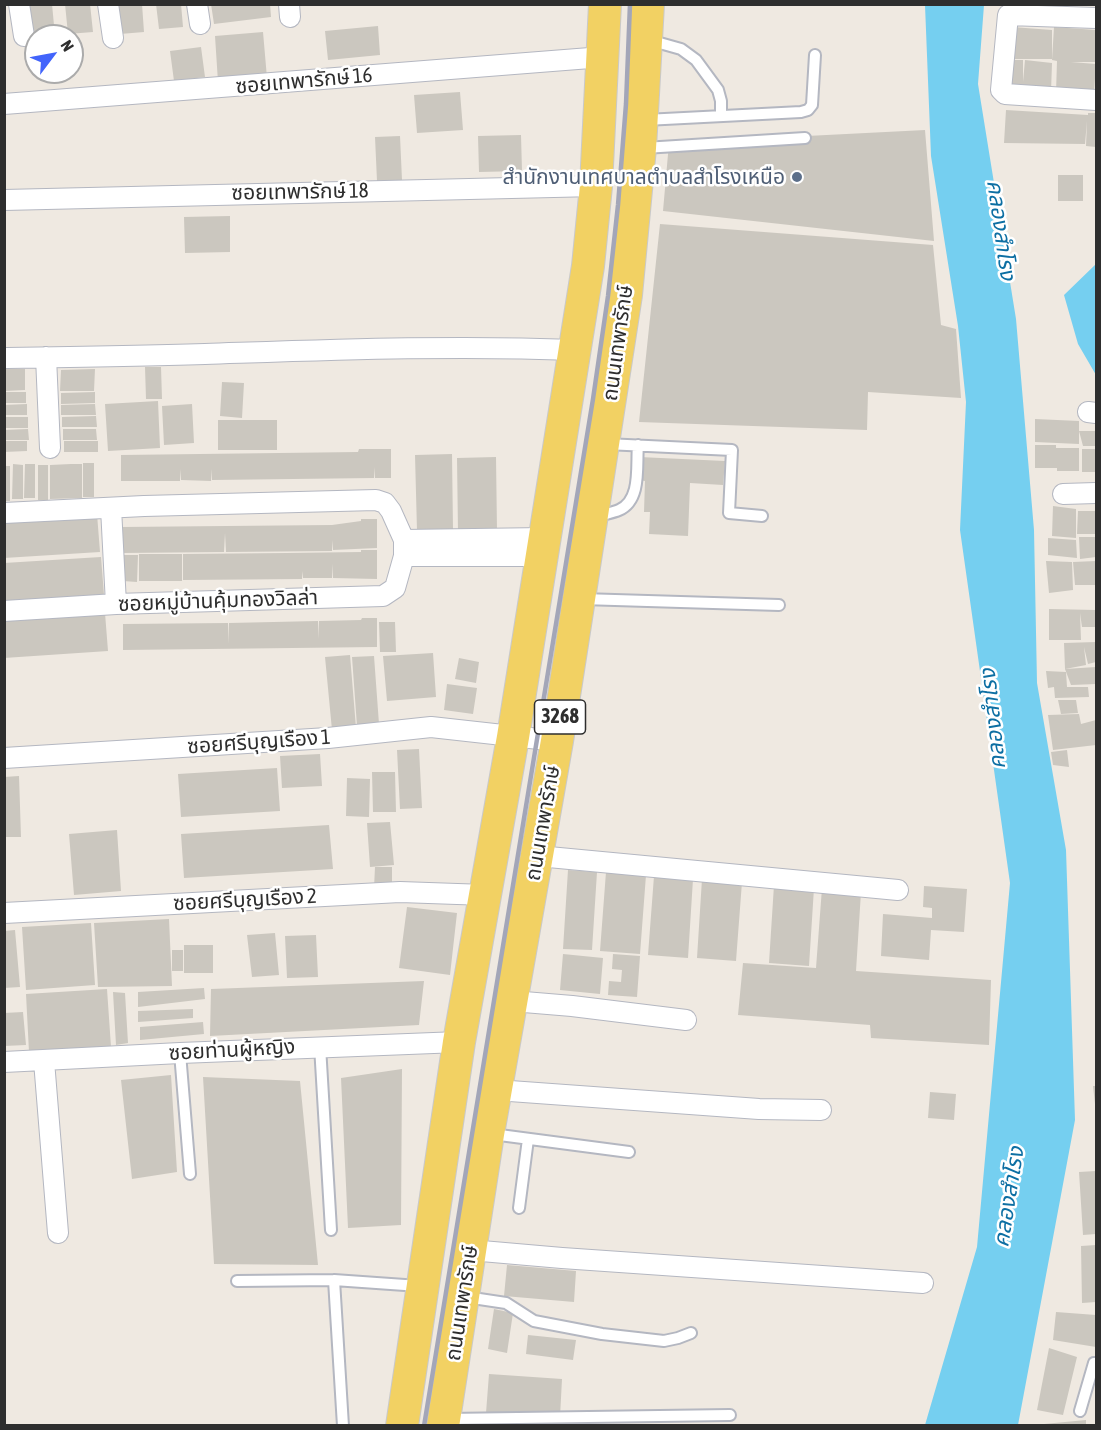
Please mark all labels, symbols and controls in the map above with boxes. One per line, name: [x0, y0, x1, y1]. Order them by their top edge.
north arrow: [24, 24, 84, 84]
text: N: [57, 37, 78, 54]
street label: ซอยเทพารักษ์ 16: [235, 62, 373, 100]
place label: สำนักงานเทศบาลตำบลสำโรงเหนือ: [503, 164, 785, 190]
marker: สำนักงานเทศบาลตำบลสำโรงเหนือ: [790, 170, 804, 184]
street label: ซอยเทพารักษ์ 18: [231, 178, 369, 206]
water label: คลองสำโรง: [981, 178, 1021, 282]
street label: ถนนเทพารักษ์: [597, 283, 639, 403]
street label: ซอยหมู่บ้านคุ้มทองวิลล่า: [117, 585, 319, 617]
water label: คลองสำโรง: [975, 667, 1011, 771]
road number: 3268: [534, 700, 586, 734]
street label: ซอยศรีบุญเรือง 1: [186, 724, 332, 760]
street label: ถนนเทพารักษ์: [520, 763, 566, 883]
street label: ซอยศรีบุญเรือง 2: [173, 884, 317, 916]
street label: ซอยท่านผู้หญิง: [168, 1034, 296, 1066]
water label: คลองสำโรง: [988, 1145, 1030, 1249]
street label: ถนนเทพารักษ์: [440, 1243, 484, 1363]

